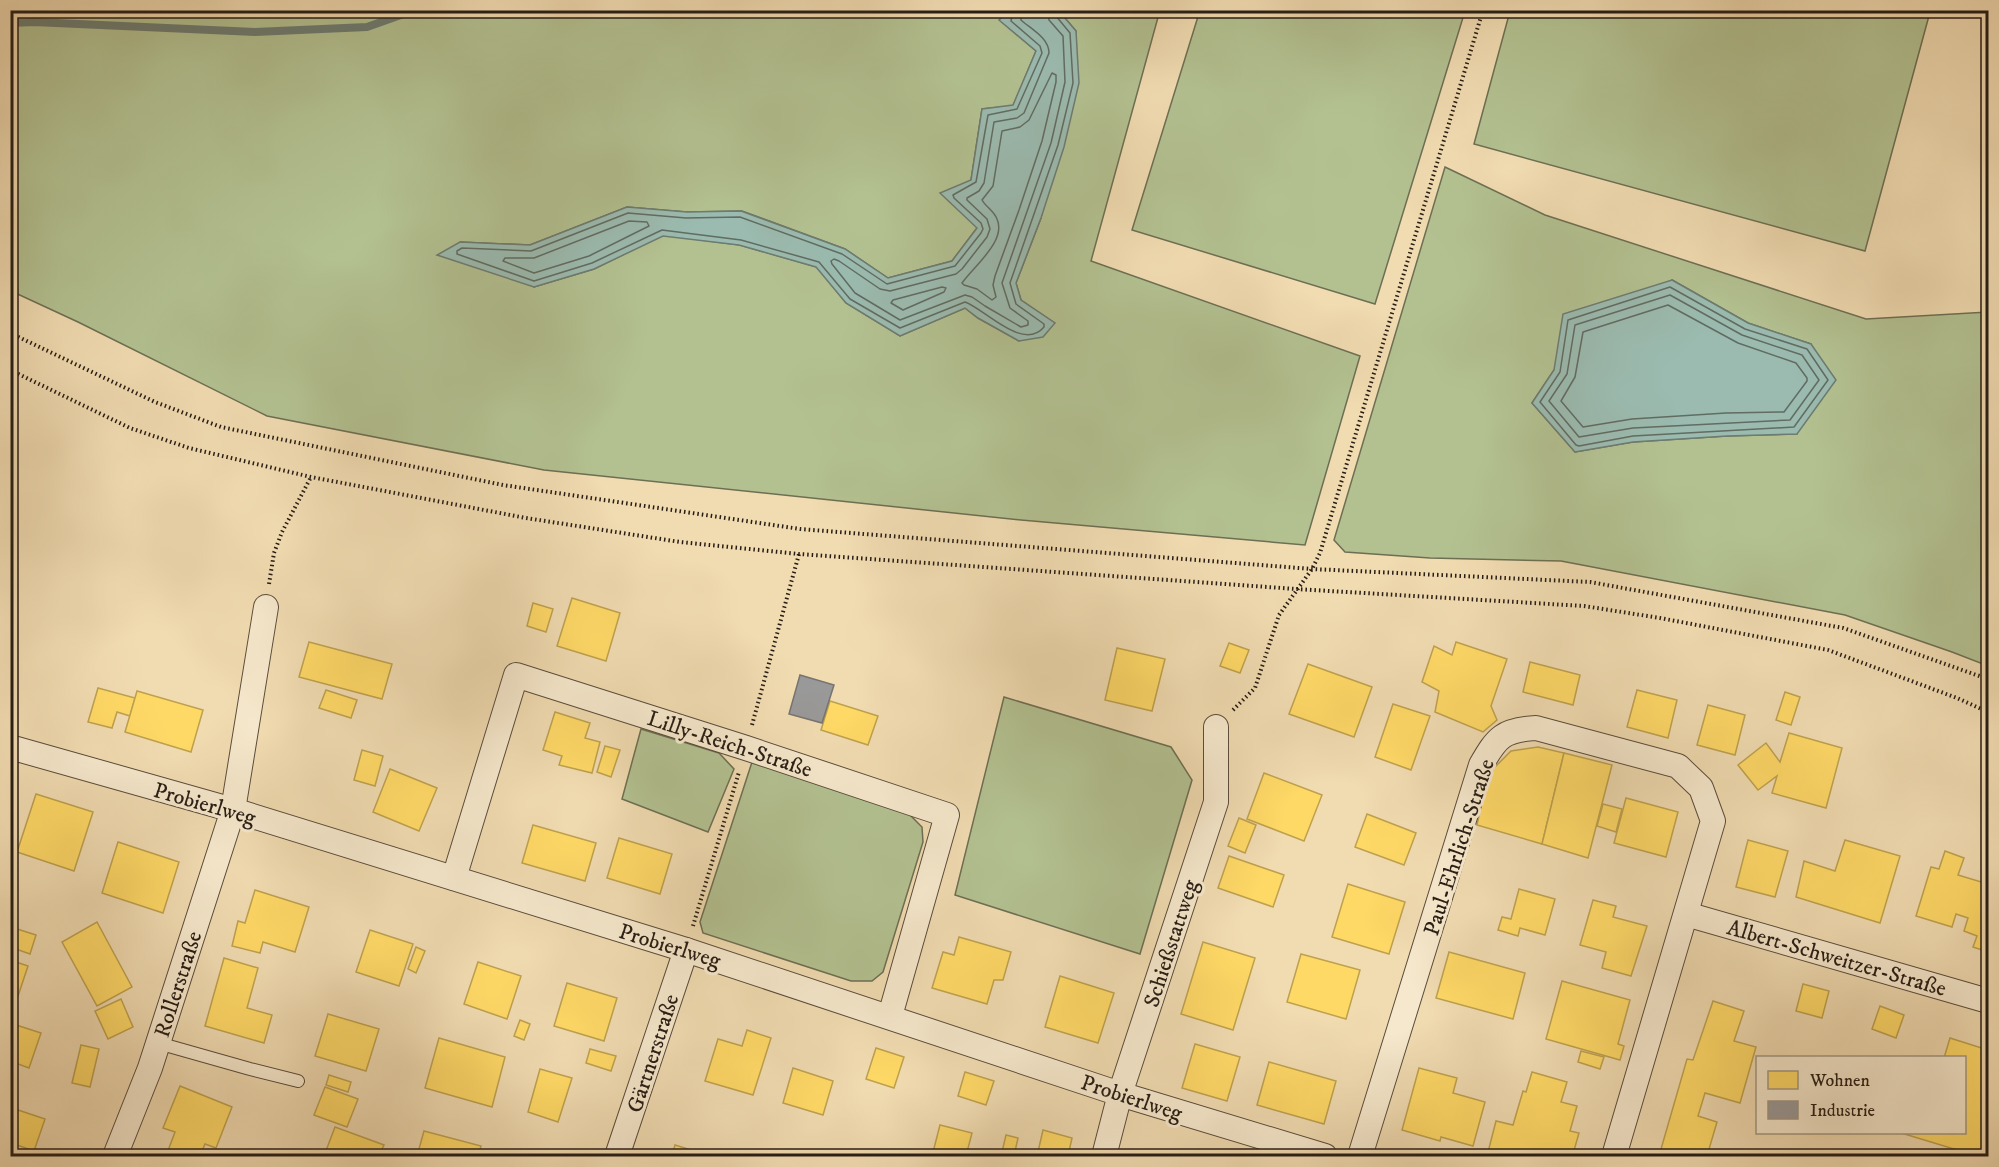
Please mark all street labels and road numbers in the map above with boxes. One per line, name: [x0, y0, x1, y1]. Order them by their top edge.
street label: Lilly-Reich-Straße: [644, 705, 815, 784]
street label: Paul-Ehrlich-Straße: [1418, 756, 1501, 939]
street label: Probierlweg: [150, 777, 259, 832]
street label: Schießstattweg: [1138, 876, 1205, 1011]
street label: Albert-Schweitzer-Straße: [1724, 914, 1949, 1003]
street label: Probierlweg: [615, 918, 724, 975]
street label: Rollerstraße: [149, 928, 208, 1041]
street label: Gärtnerstraße: [622, 991, 685, 1116]
street label: Probierlweg: [1077, 1069, 1186, 1128]

